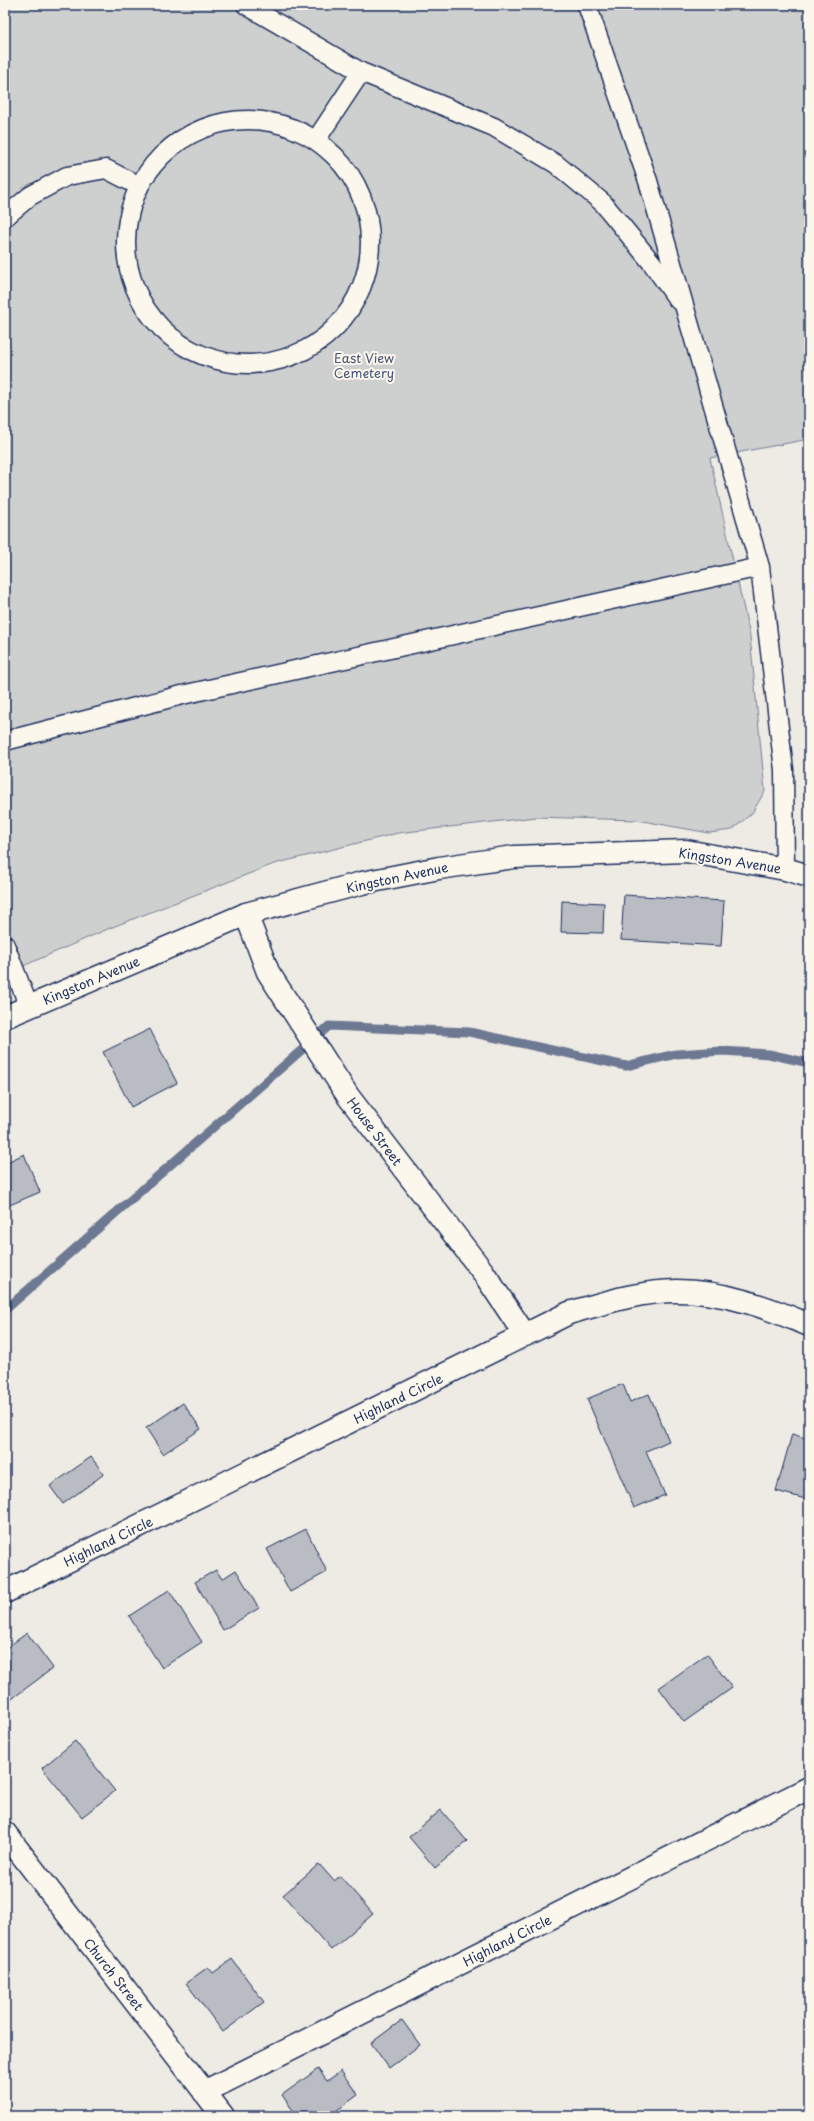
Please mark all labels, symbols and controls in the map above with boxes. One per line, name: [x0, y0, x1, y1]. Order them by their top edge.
park label: East View Cemetery: [334, 348, 394, 382]
street label: Kingston Avenue: [677, 843, 783, 877]
street label: Kingston Avenue: [344, 857, 450, 897]
street label: Kingston Avenue: [40, 951, 142, 1009]
street label: House Street: [343, 1093, 407, 1169]
street label: Highland Circle: [350, 1368, 446, 1428]
street label: Highland Circle: [60, 1511, 156, 1571]
street label: Highland Circle: [459, 1910, 555, 1970]
street label: Church Street: [80, 1934, 148, 2014]

